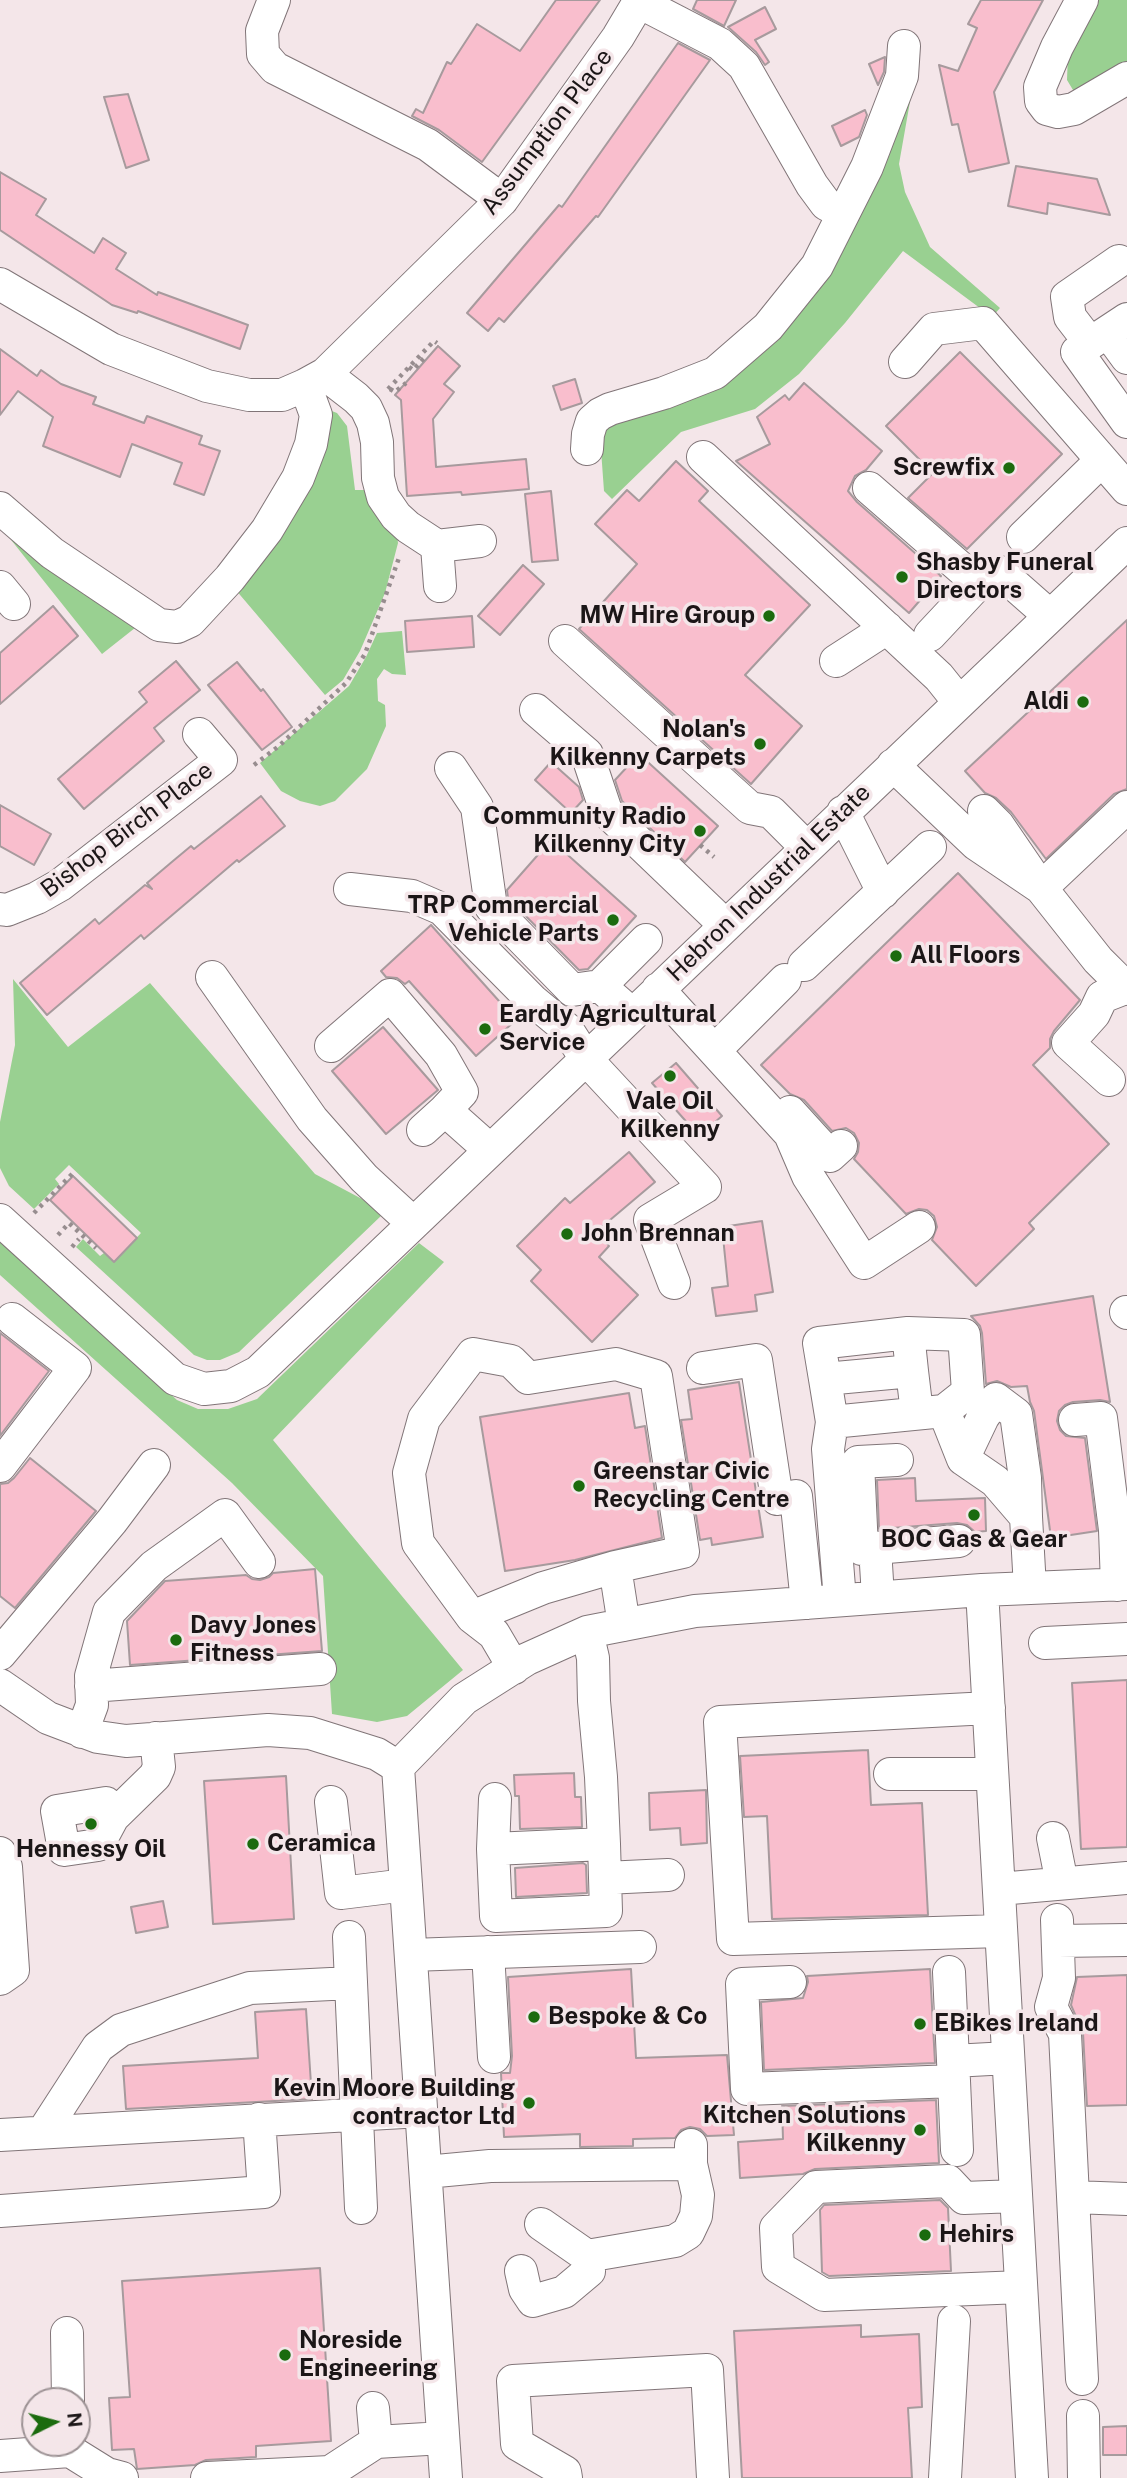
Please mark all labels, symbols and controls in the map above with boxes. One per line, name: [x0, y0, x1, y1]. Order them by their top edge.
street label: Assumption Place: [475, 43, 619, 221]
place label: Screwfix: [893, 454, 995, 482]
marker: Screwfix: [1001, 460, 1017, 476]
place label: Shasby Funeral Directors: [916, 549, 1094, 605]
marker: Shasby Funeral Directors: [894, 569, 910, 585]
place label: MW Hire Group: [580, 602, 755, 630]
marker: MW Hire Group: [761, 608, 777, 624]
place label: Aldi: [1023, 688, 1069, 716]
marker: Aldi: [1075, 694, 1091, 710]
place label: Nolan's Kilkenny Carpets: [550, 716, 746, 772]
marker: Nolan's Kilkenny Carpets: [752, 736, 768, 752]
street label: Bishop Birch Place: [35, 756, 219, 904]
street label: Hebron Industrial Estate: [661, 778, 877, 988]
place label: Community Radio Kilkenny City: [483, 803, 686, 859]
marker: Community Radio Kilkenny City: [692, 823, 708, 839]
place label: TRP Commercial Vehicle Parts: [408, 892, 599, 948]
marker: TRP Commercial Vehicle Parts: [605, 912, 621, 928]
place label: All Floors: [910, 942, 1020, 970]
marker: All Floors: [888, 948, 904, 964]
place label: Eardly Agricultural Service: [499, 1001, 717, 1057]
marker: Eardly Agricultural Service: [477, 1021, 493, 1037]
marker: Vale Oil Kilkenny: [662, 1068, 678, 1084]
place label: Vale Oil Kilkenny: [620, 1088, 720, 1144]
place label: John Brennan: [581, 1220, 735, 1248]
marker: John Brennan: [559, 1226, 575, 1242]
place label: Greenstar Civic Recycling Centre: [593, 1458, 790, 1514]
marker: Greenstar Civic Recycling Centre: [571, 1478, 587, 1494]
marker: BOC Gas & Gear: [966, 1507, 982, 1523]
place label: BOC Gas & Gear: [881, 1526, 1067, 1554]
place label: Davy Jones Fitness: [190, 1612, 316, 1668]
marker: Davy Jones Fitness: [168, 1632, 184, 1648]
marker: Hennessy Oil: [83, 1816, 99, 1832]
place label: Ceramica: [267, 1830, 376, 1858]
place label: Hennessy Oil: [16, 1836, 166, 1864]
marker: Ceramica: [245, 1836, 261, 1852]
place label: Bespoke & Co: [548, 2003, 707, 2031]
marker: Bespoke & Co: [526, 2009, 542, 2025]
place label: EBikes Ireland: [934, 2010, 1099, 2038]
marker: EBikes Ireland: [912, 2016, 928, 2032]
place label: Kevin Moore Building contractor Ltd: [273, 2075, 515, 2131]
marker: Kevin Moore Building contractor Ltd: [521, 2095, 537, 2111]
place label: Kitchen Solutions Kilkenny: [703, 2102, 906, 2158]
marker: Kitchen Solutions Kilkenny: [912, 2122, 928, 2138]
place label: Hehirs: [939, 2221, 1014, 2249]
marker: Hehirs: [917, 2227, 933, 2243]
place label: Noreside Engineering: [299, 2327, 437, 2383]
marker: Noreside Engineering: [277, 2347, 293, 2363]
north arrow: [21, 2387, 91, 2457]
text: N: [63, 2411, 87, 2429]

